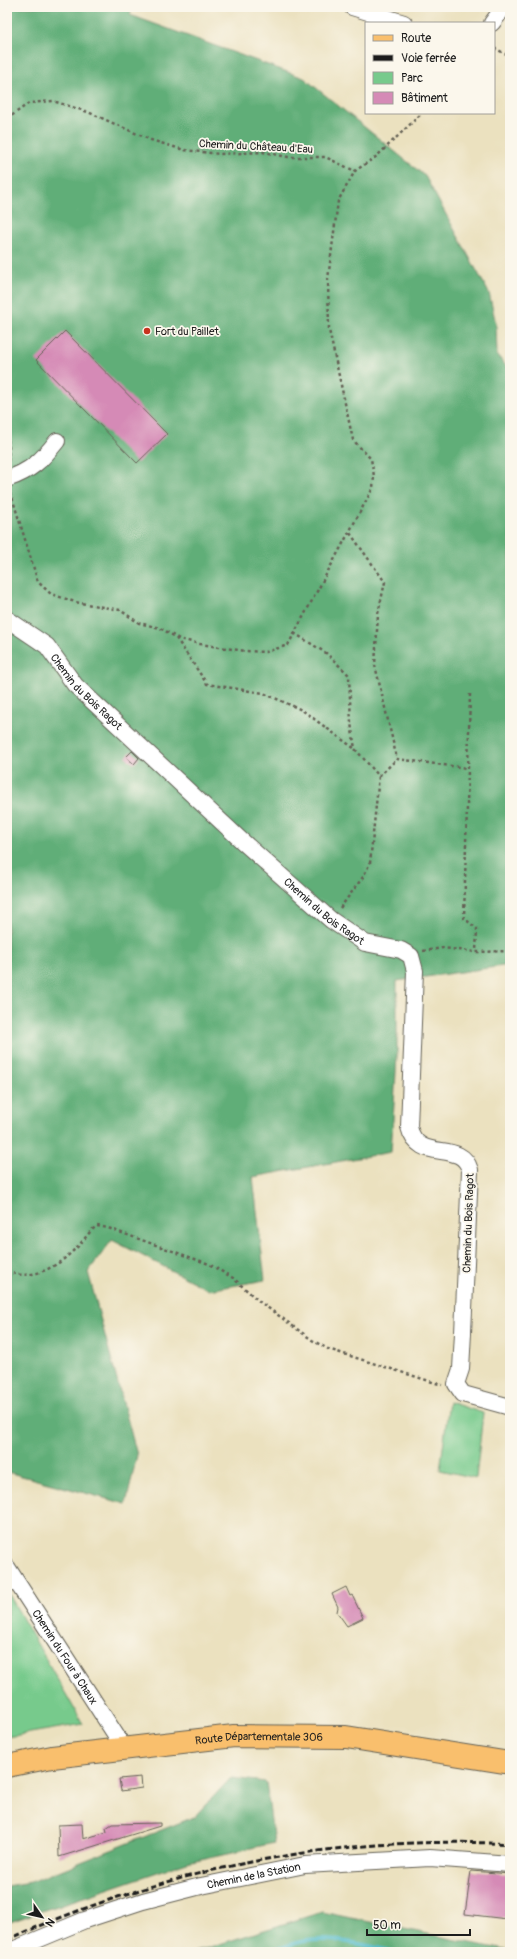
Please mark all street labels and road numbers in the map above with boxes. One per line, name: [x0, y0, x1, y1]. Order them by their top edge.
street label: Chemin du Château d'Eau: [199, 137, 313, 156]
street label: Chemin du Bois Ragot: [48, 651, 125, 733]
street label: Chemin du Bois Ragot: [281, 875, 367, 948]
street label: Chemin du Bois Ragot: [460, 1172, 477, 1273]
street label: Chemin du Four à Chaux: [29, 1607, 100, 1707]
street label: Route Départementale 306: [194, 1730, 323, 1747]
street label: Chemin de la Station: [206, 1860, 302, 1892]

